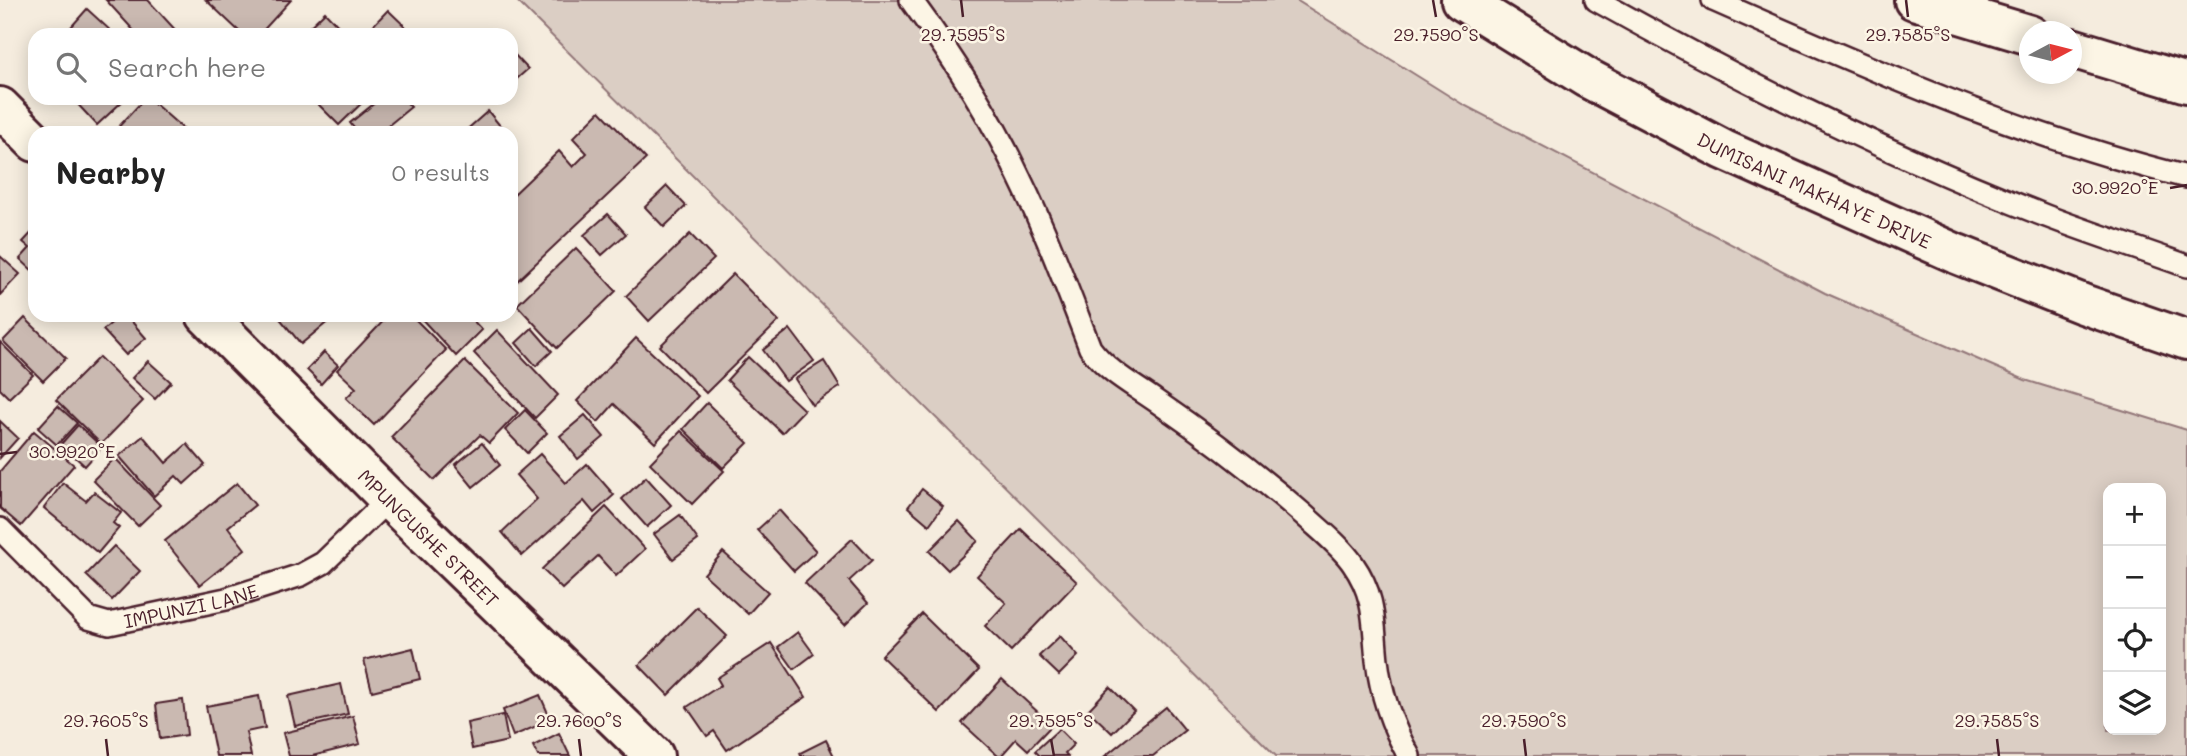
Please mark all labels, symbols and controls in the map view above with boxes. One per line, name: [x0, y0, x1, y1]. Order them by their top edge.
north arrow: [2019, 21, 2082, 84]
text: 29.7595°S: [921, 22, 1005, 46]
text: 29.7590°S: [1393, 22, 1479, 46]
text: 29.7585°S: [1866, 22, 1950, 46]
search box: [28, 28, 518, 105]
icon: search: [52, 48, 90, 86]
text: Search here: [108, 50, 266, 84]
street label: DUMISANI MAKHAYE DRIVE: [1693, 126, 1936, 254]
text: Nearby: [56, 152, 166, 192]
text: 0 results: [392, 157, 490, 187]
text: 30.9920°E: [2072, 175, 2158, 199]
text: 30.9920°E: [29, 439, 115, 463]
street label: MPUNGUSHE STREET: [353, 463, 505, 612]
map controls: [2103, 483, 2166, 735]
button: +: [2103, 483, 2166, 546]
button: −: [2103, 546, 2166, 609]
street label: IMPUNZI LANE: [121, 577, 261, 633]
button: locate: [2103, 609, 2166, 672]
button: layers: [2103, 672, 2166, 735]
text: 29.7605°S: [63, 708, 149, 732]
text: 29.7600°S: [536, 708, 622, 732]
text: 29.7595°S: [1009, 708, 1093, 732]
text: 29.7590°S: [1481, 708, 1567, 732]
text: 29.7585°S: [1955, 708, 2039, 732]

